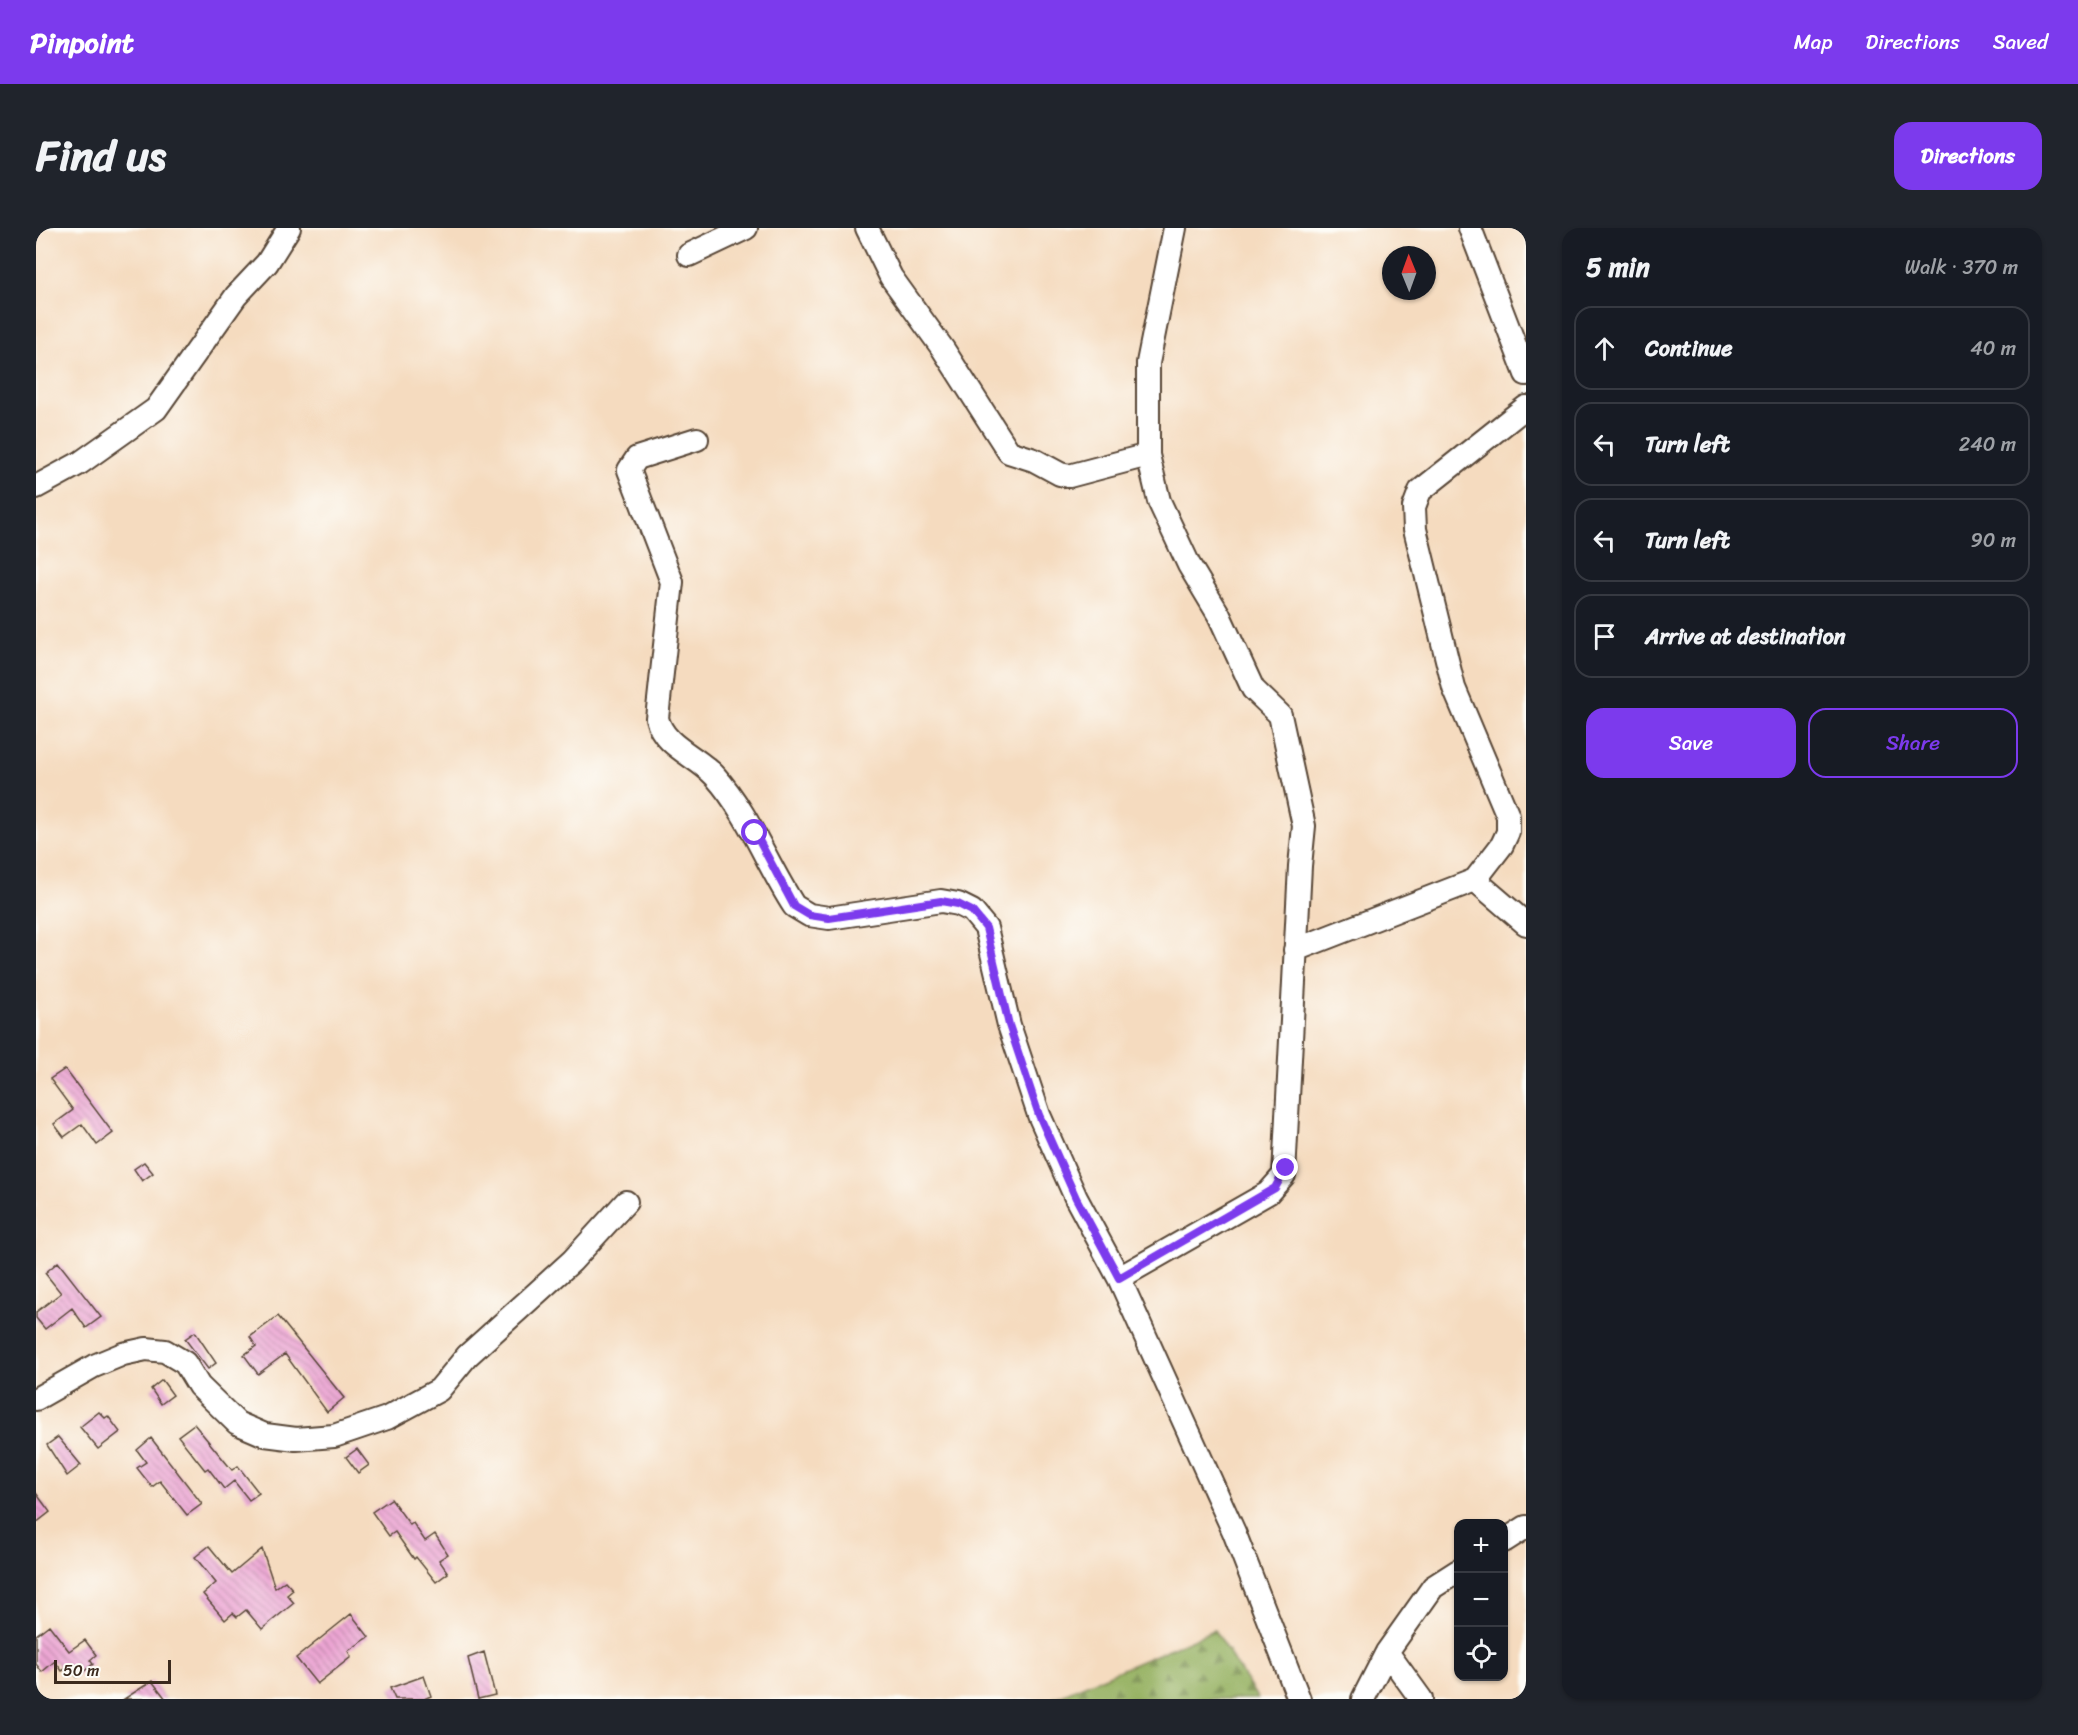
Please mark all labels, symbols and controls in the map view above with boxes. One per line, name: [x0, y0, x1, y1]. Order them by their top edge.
text: Pinpoint: [30, 18, 134, 67]
text: Map: [1794, 23, 1832, 61]
text: Directions: [1865, 23, 1960, 61]
text: Saved: [1993, 23, 2048, 61]
text: Find us: [36, 119, 166, 193]
button: Directions: [1894, 122, 2042, 190]
text: 5 min: [1586, 244, 1650, 290]
north arrow: [1382, 246, 1436, 300]
text: Walk · 370 m: [1905, 250, 2018, 285]
text: Continue: [1645, 329, 1733, 368]
text: 40 m: [1970, 331, 2016, 366]
icon: ahead: [1588, 332, 1621, 365]
text: Turn left: [1645, 425, 1730, 464]
text: 240 m: [1959, 427, 2016, 462]
icon: left: [1588, 428, 1621, 461]
text: Turn left: [1645, 521, 1730, 560]
text: 90 m: [1971, 523, 2016, 558]
icon: left: [1588, 524, 1621, 557]
text: Arrive at destination: [1645, 617, 1846, 656]
icon: arrive: [1588, 620, 1621, 653]
button: Save: [1586, 708, 1796, 778]
button: Share: [1808, 708, 2018, 778]
route start: [741, 819, 767, 845]
route end: [1272, 1154, 1298, 1180]
map controls: [1454, 1519, 1508, 1681]
button: +: [1454, 1519, 1508, 1573]
button: −: [1454, 1573, 1508, 1627]
button: locate: [1454, 1627, 1508, 1681]
text: 50 m: [63, 1656, 99, 1685]
scale bar: [54, 1657, 171, 1684]

